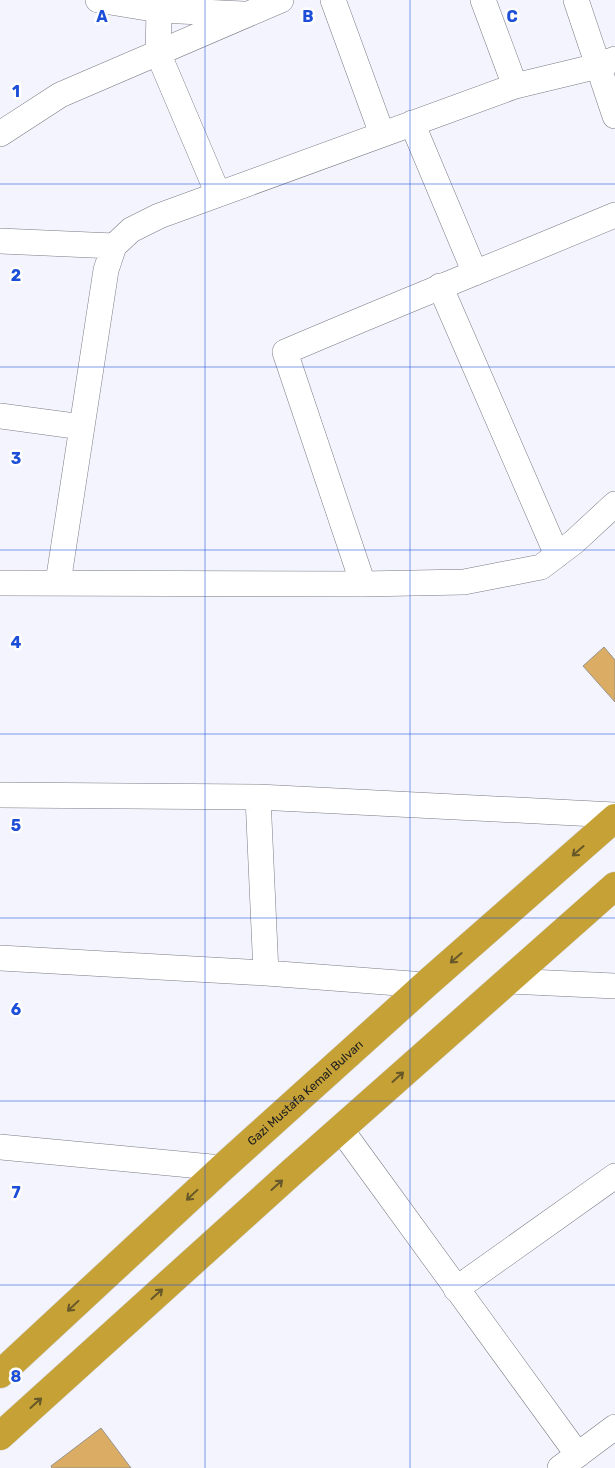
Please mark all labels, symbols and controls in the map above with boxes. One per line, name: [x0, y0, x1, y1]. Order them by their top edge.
text: A: [96, 7, 108, 26]
text: B: [302, 7, 314, 26]
text: C: [506, 7, 518, 26]
text: 1: [12, 82, 20, 101]
text: 2: [11, 266, 21, 285]
text: 3: [11, 449, 21, 468]
text: 4: [11, 633, 22, 652]
text: 5: [11, 816, 21, 835]
one-way arrow: [572, 845, 585, 856]
one-way arrow: [450, 952, 463, 964]
text: 6: [11, 1000, 21, 1019]
street label: Gazi Mustafa Kemal Bulvarı: [245, 1037, 366, 1149]
one-way arrow: [392, 1071, 405, 1083]
one-way arrow: [271, 1179, 284, 1191]
text: 7: [11, 1183, 21, 1202]
one-way arrow: [186, 1189, 199, 1201]
one-way arrow: [150, 1288, 163, 1300]
one-way arrow: [67, 1300, 80, 1312]
text: 8: [11, 1367, 22, 1386]
one-way arrow: [30, 1397, 43, 1409]

